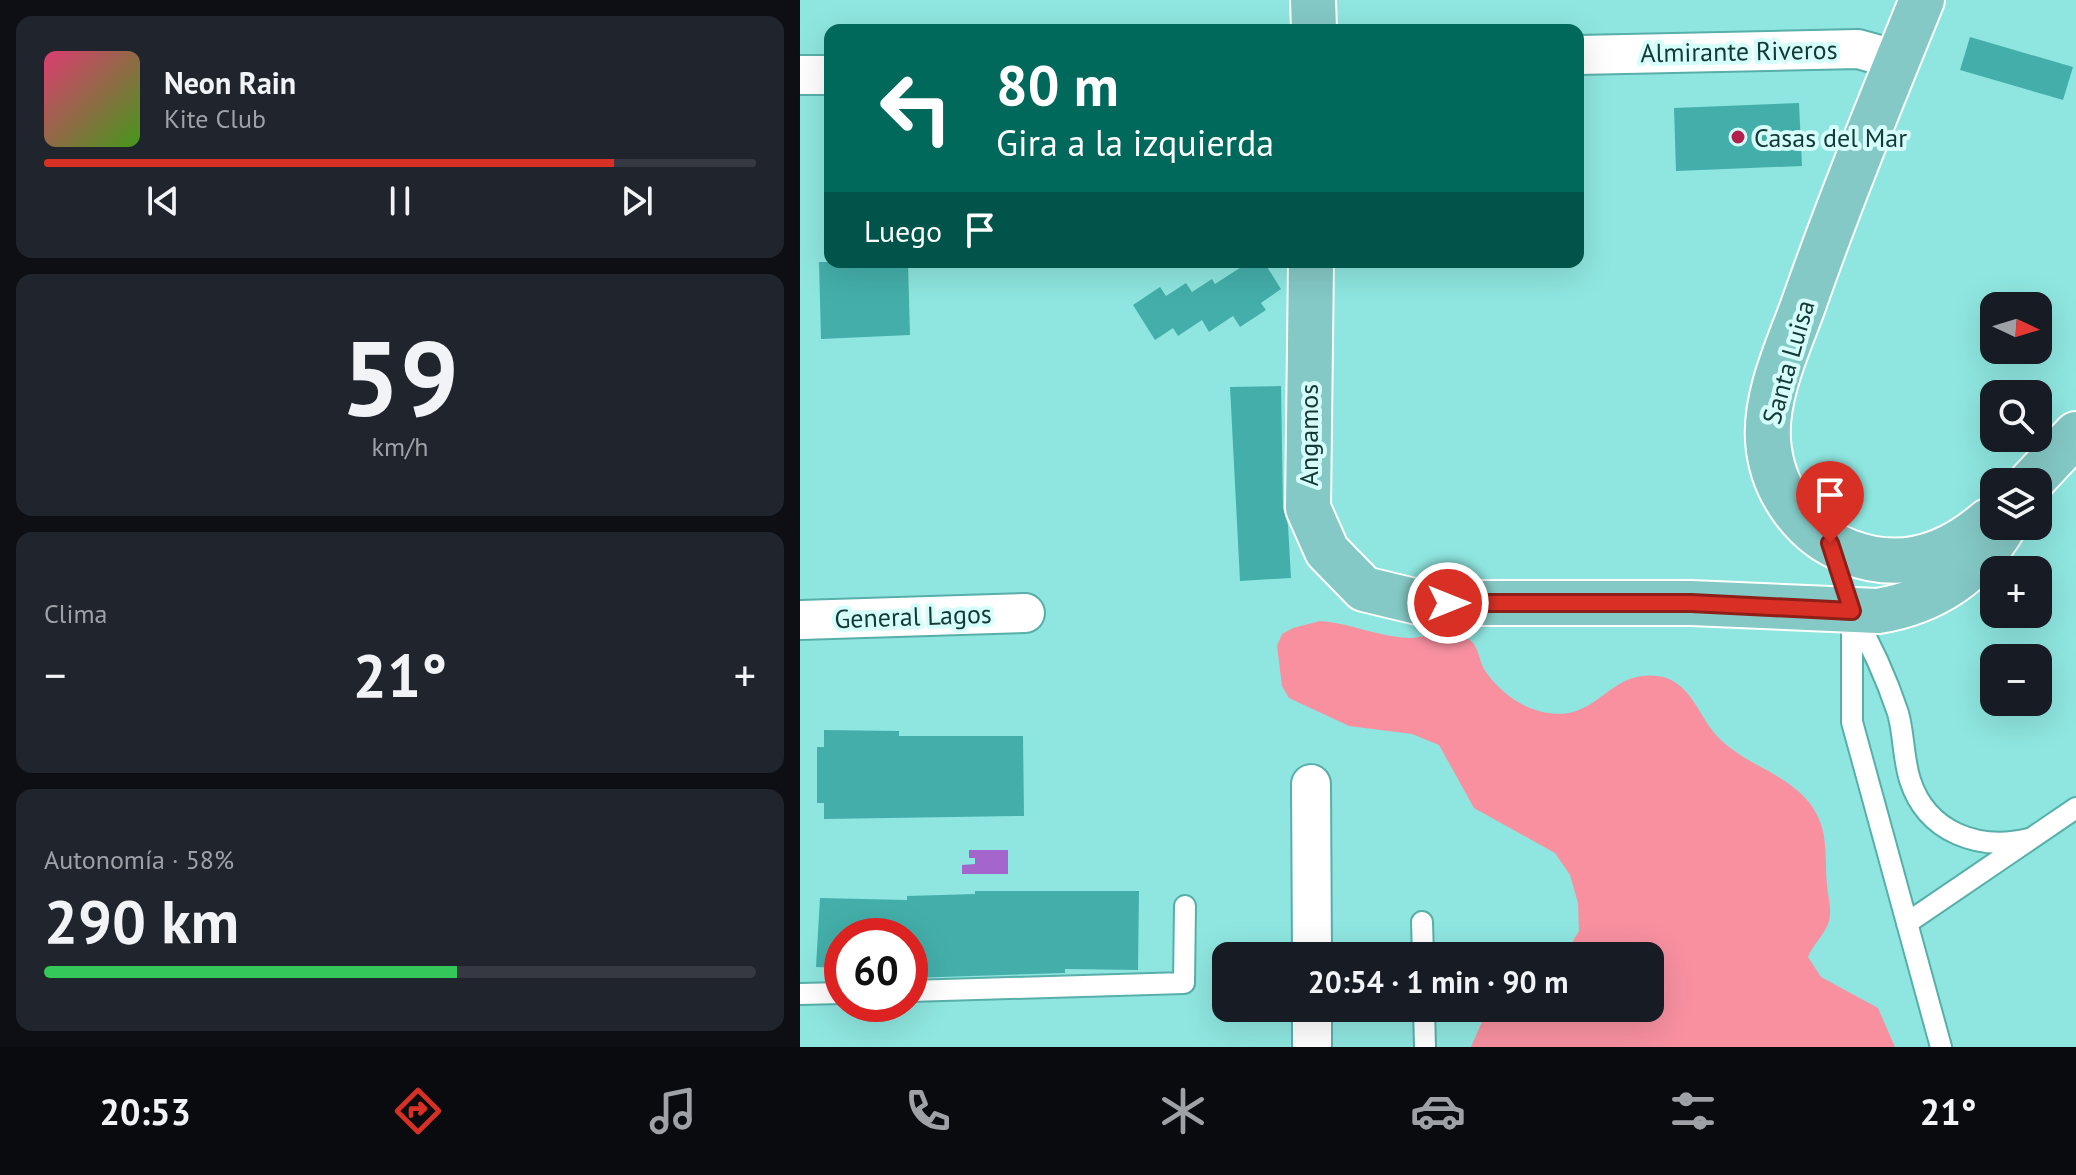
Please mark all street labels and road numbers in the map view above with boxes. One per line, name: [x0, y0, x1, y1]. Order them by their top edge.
street label: Almirante Riveros: [1640, 33, 1838, 69]
street label: Santa Luisa: [1755, 296, 1821, 428]
street label: Angamos: [1292, 384, 1325, 486]
street label: General Lagos: [834, 597, 992, 635]

